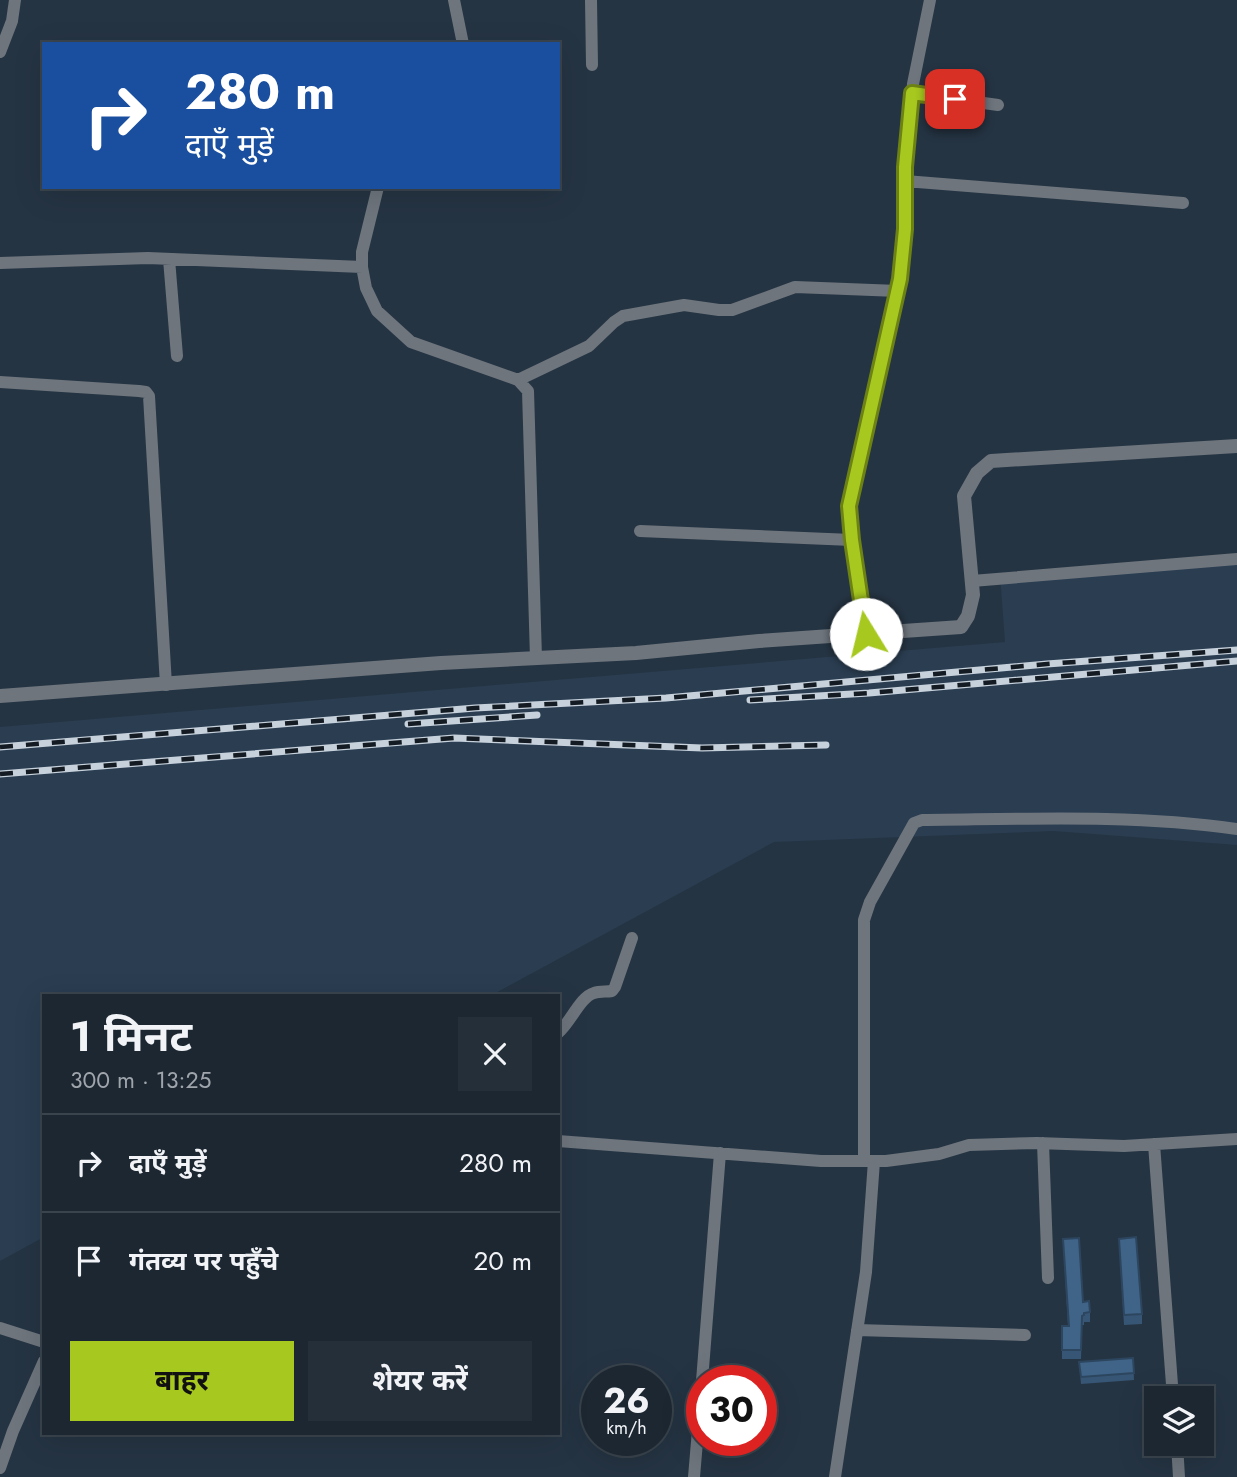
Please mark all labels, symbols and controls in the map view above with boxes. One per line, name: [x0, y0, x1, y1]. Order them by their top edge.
text: 280 m: [185, 57, 335, 127]
pin: [925, 69, 985, 129]
icon: right: [70, 70, 161, 161]
icon: arrive: [936, 80, 974, 118]
text: दाएँ मुड़ें: [185, 122, 274, 168]
position arrow: [829, 597, 903, 671]
text: 1 मिनट: [70, 1006, 192, 1067]
button: close: [458, 1017, 532, 1091]
text: 300 m · 13:25: [70, 1063, 212, 1097]
icon: right: [70, 1144, 108, 1182]
text: दाएँ मुड़ें: [129, 1144, 207, 1182]
text: 280 m: [459, 1144, 532, 1182]
icon: arrive: [70, 1242, 108, 1280]
text: गंतव्य पर पहुँचे: [129, 1242, 278, 1280]
text: 20 m: [474, 1242, 532, 1280]
button: बाहर: [70, 1341, 294, 1421]
button: शेयर करें: [308, 1341, 532, 1421]
speed limit sign: 30: [686, 1365, 777, 1456]
text: 26: [603, 1376, 650, 1426]
map controls: [1144, 1386, 1214, 1456]
button: layers: [1144, 1386, 1214, 1456]
text: km/h: [606, 1415, 647, 1441]

